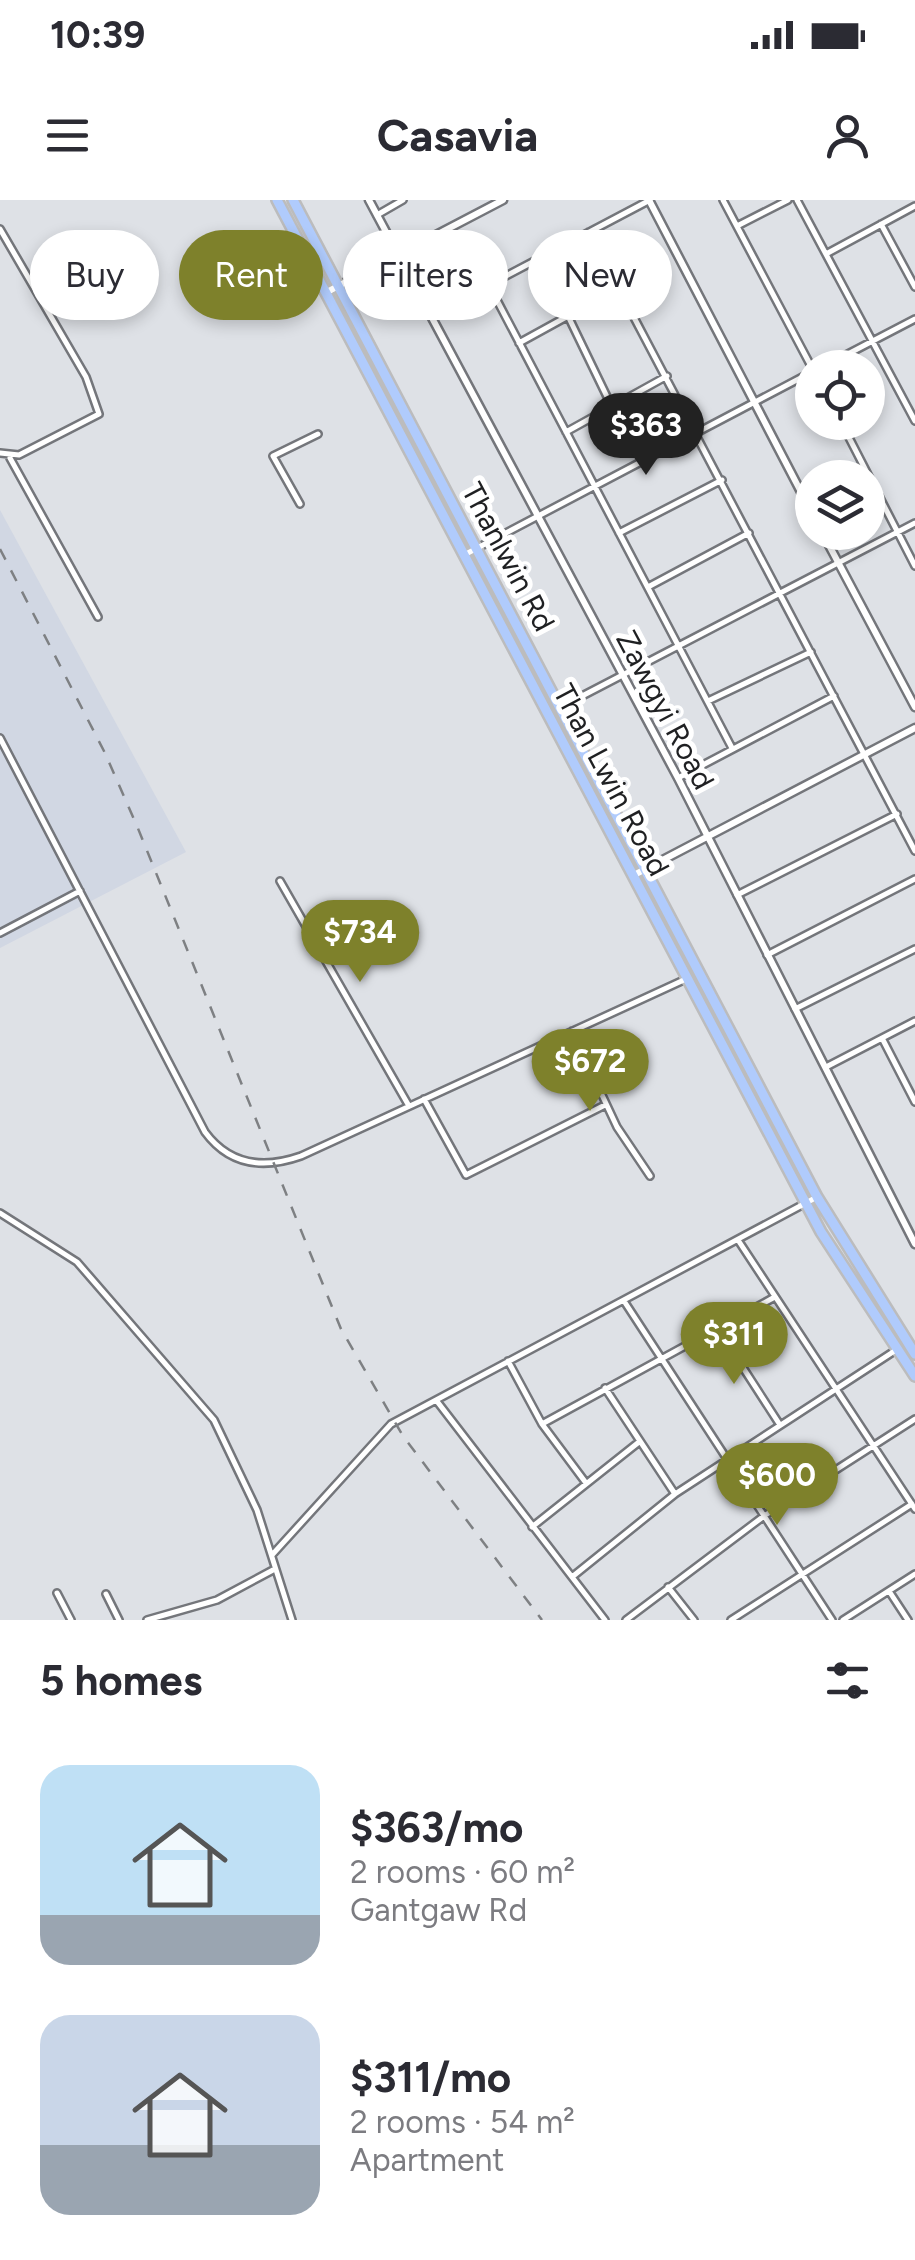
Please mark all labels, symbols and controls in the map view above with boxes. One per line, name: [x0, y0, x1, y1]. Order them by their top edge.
text: 10:39: [50, 12, 145, 58]
icon: menu: [40, 108, 95, 163]
text: Casavia: [377, 108, 538, 162]
icon: person: [820, 108, 875, 163]
chip: Buy: [30, 230, 159, 320]
chip: Rent: [179, 230, 323, 320]
chip: Filters: [343, 230, 508, 320]
chip: New: [528, 230, 672, 320]
map controls: [795, 350, 885, 550]
button: locate: [795, 350, 885, 440]
pin: $363: [587, 393, 705, 478]
text: $363: [610, 406, 682, 444]
button: layers: [795, 460, 885, 550]
street label: Thanlwin Rd: [454, 476, 563, 637]
street label: Zawgyi Road: [608, 624, 723, 795]
street label: Than Lwin Road: [545, 678, 678, 882]
pin: $734: [301, 900, 419, 985]
text: $734: [323, 913, 397, 951]
pin: $672: [531, 1029, 649, 1114]
text: $672: [554, 1042, 626, 1080]
pin: $311: [675, 1302, 793, 1387]
text: $311: [703, 1315, 765, 1353]
pin: $600: [718, 1443, 836, 1528]
text: $600: [738, 1456, 816, 1494]
icon: filters: [820, 1653, 875, 1708]
text: 5 homes: [40, 1655, 202, 1706]
text: $363/mo: [350, 1802, 524, 1853]
icon: home: [120, 1805, 240, 1925]
text: 2 rooms · 60 m²: [350, 1853, 575, 1891]
text: Gantgaw Rd: [350, 1891, 527, 1929]
text: $311/mo: [350, 2052, 511, 2103]
icon: home: [120, 2055, 240, 2175]
text: 2 rooms · 54 m²: [350, 2103, 575, 2141]
text: Apartment: [350, 2141, 504, 2179]

